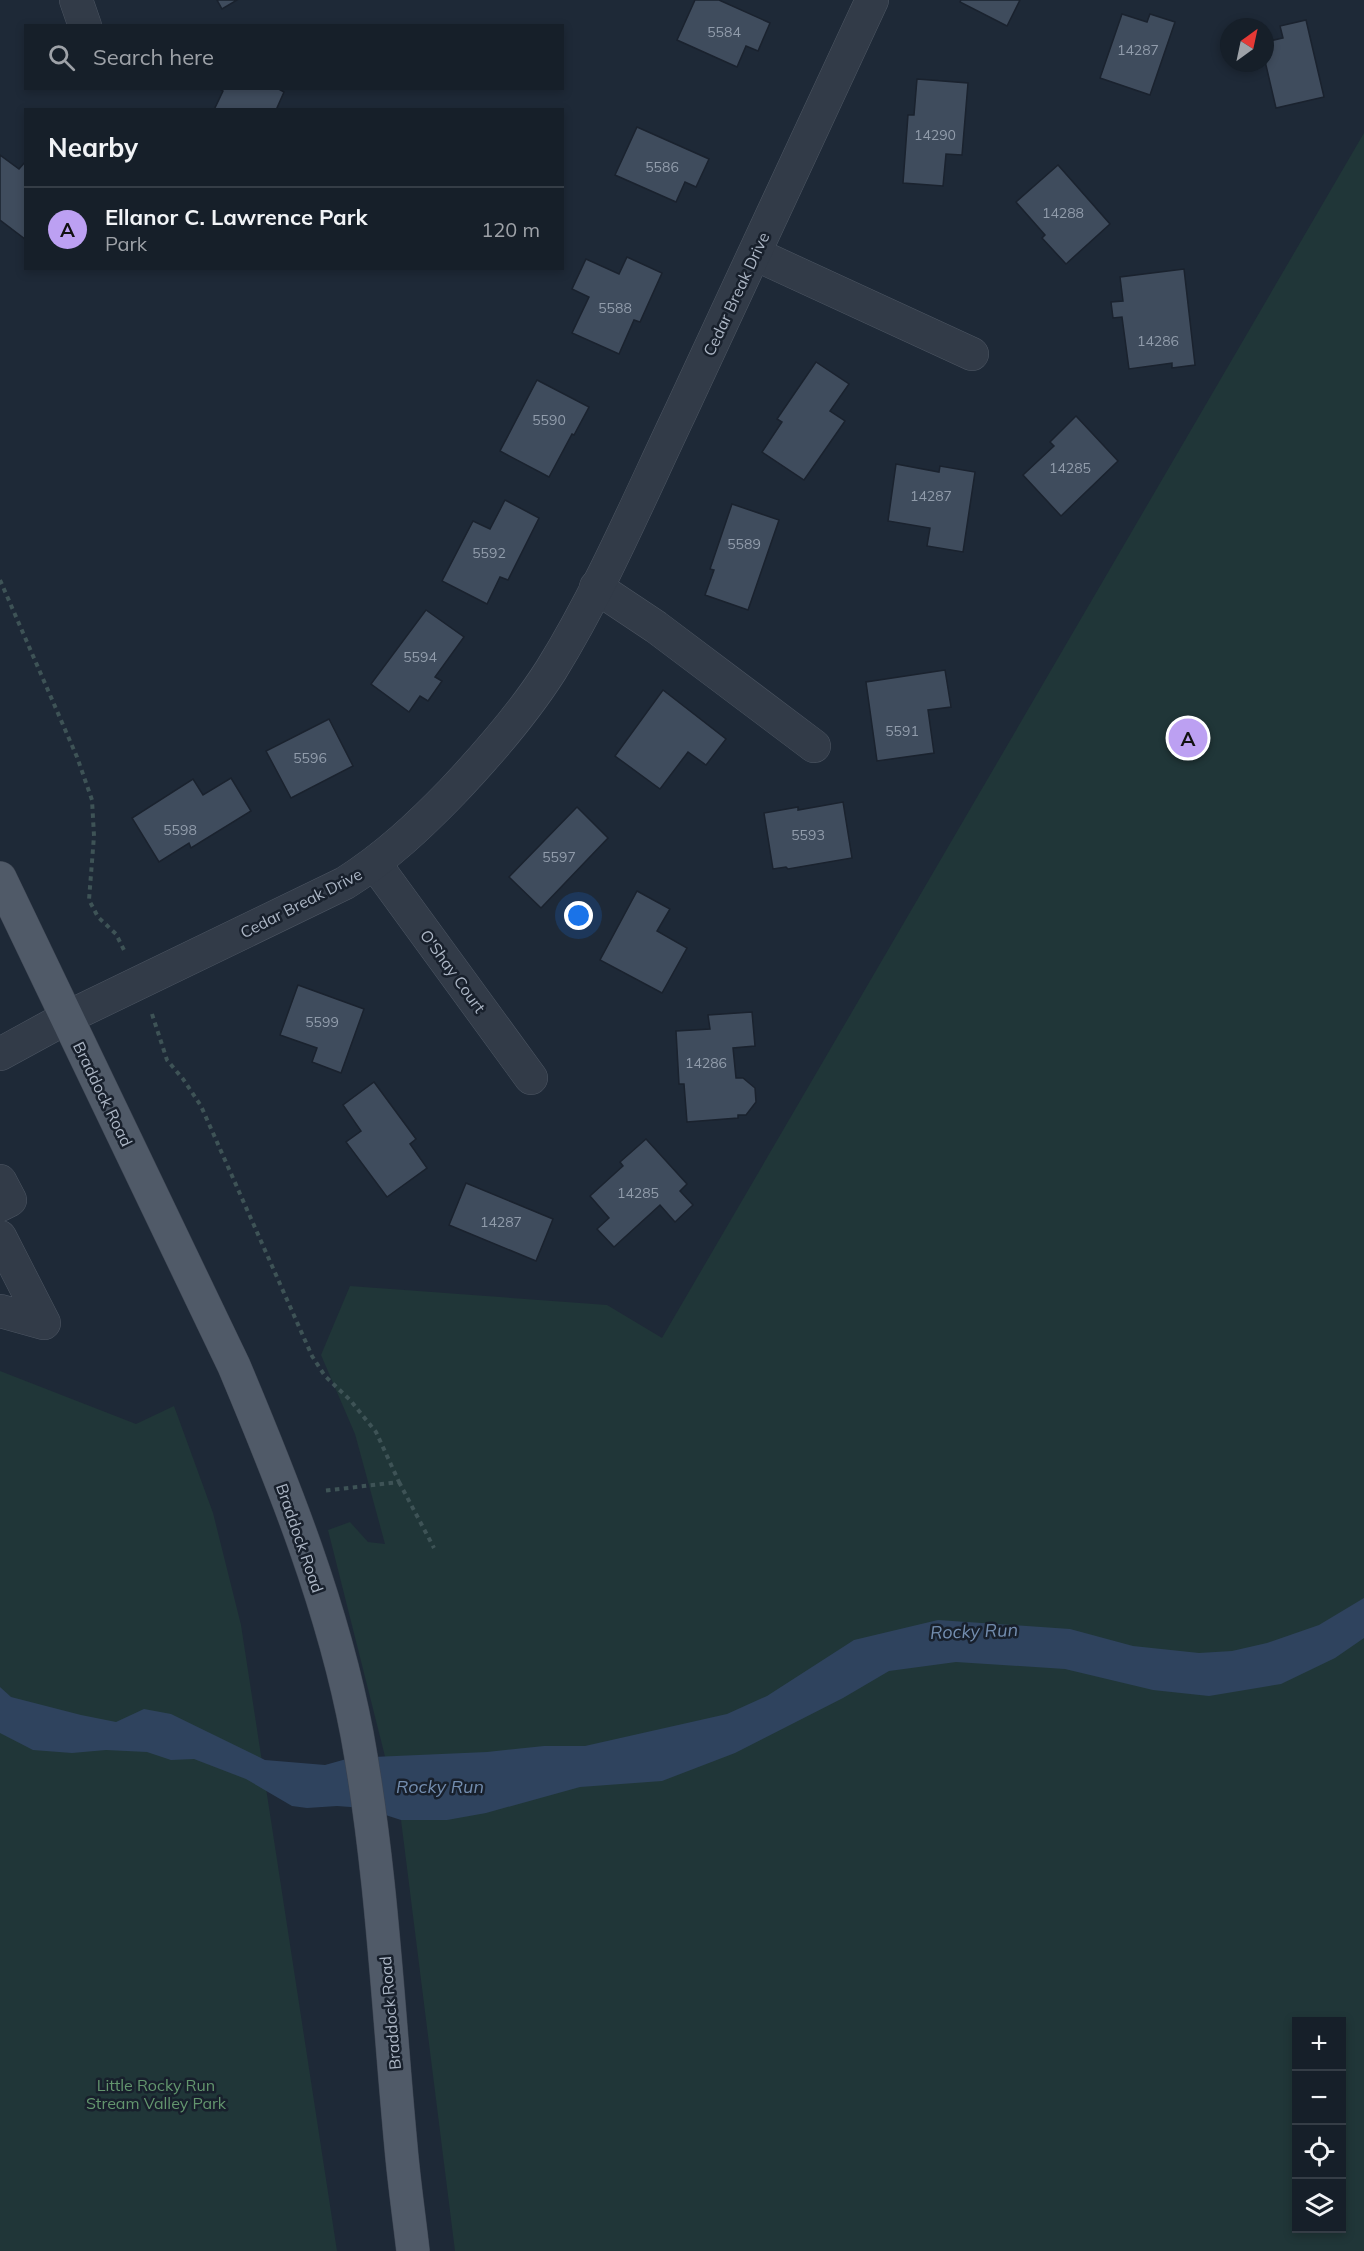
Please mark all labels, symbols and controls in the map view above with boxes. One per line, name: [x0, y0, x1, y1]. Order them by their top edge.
north arrow: [1220, 18, 1274, 72]
house number: 5584: [707, 23, 741, 41]
search box: [24, 24, 564, 90]
icon: search: [45, 41, 78, 74]
house number: 14287: [1117, 41, 1159, 59]
text: Search here: [93, 43, 214, 71]
house number: 14290: [914, 126, 956, 144]
text: Nearby: [48, 131, 138, 164]
house number: 5586: [645, 158, 679, 176]
text: Ellanor C. Lawrence Park: [105, 203, 368, 231]
house number: 14288: [1042, 204, 1084, 222]
text: A: [60, 217, 75, 242]
text: 120 m: [481, 217, 540, 242]
street label: Cedar Break Drive: [699, 229, 773, 359]
text: Park: [105, 231, 147, 256]
house number: 5588: [598, 299, 632, 317]
house number: 14286: [1137, 332, 1179, 350]
house number: 5590: [532, 411, 566, 429]
house number: 14285: [1049, 459, 1091, 477]
house number: 14287: [910, 487, 952, 505]
house number: 5589: [727, 535, 761, 553]
house number: 5592: [472, 544, 506, 562]
house number: 5594: [403, 648, 437, 666]
pin: A: [1168, 716, 1208, 760]
house number: 5591: [885, 722, 919, 740]
house number: 5596: [293, 749, 327, 767]
house number: 5598: [163, 821, 197, 839]
house number: 5593: [791, 826, 825, 844]
house number: 5597: [542, 848, 576, 866]
street label: Cedar Break Drive: [237, 864, 365, 942]
your location: [564, 901, 593, 930]
street label: O'Shay Court: [416, 925, 490, 1017]
house number: 5599: [305, 1013, 339, 1031]
street label: Braddock Road: [69, 1038, 137, 1150]
house number: 14286: [685, 1054, 727, 1072]
house number: 14285: [617, 1184, 659, 1202]
house number: 14287: [480, 1213, 522, 1231]
street label: Braddock Road: [272, 1481, 328, 1595]
water label: Rocky Run: [930, 1618, 1018, 1644]
water label: Rocky Run: [396, 1775, 484, 1798]
street label: Braddock Road: [375, 1955, 405, 2071]
map controls: [1292, 2017, 1346, 2233]
button: +: [1292, 2017, 1346, 2071]
button: −: [1292, 2071, 1346, 2125]
park label: Little Rocky Run Stream Valley Park: [86, 2075, 227, 2113]
button: locate: [1292, 2125, 1346, 2179]
button: layers: [1292, 2179, 1346, 2233]

